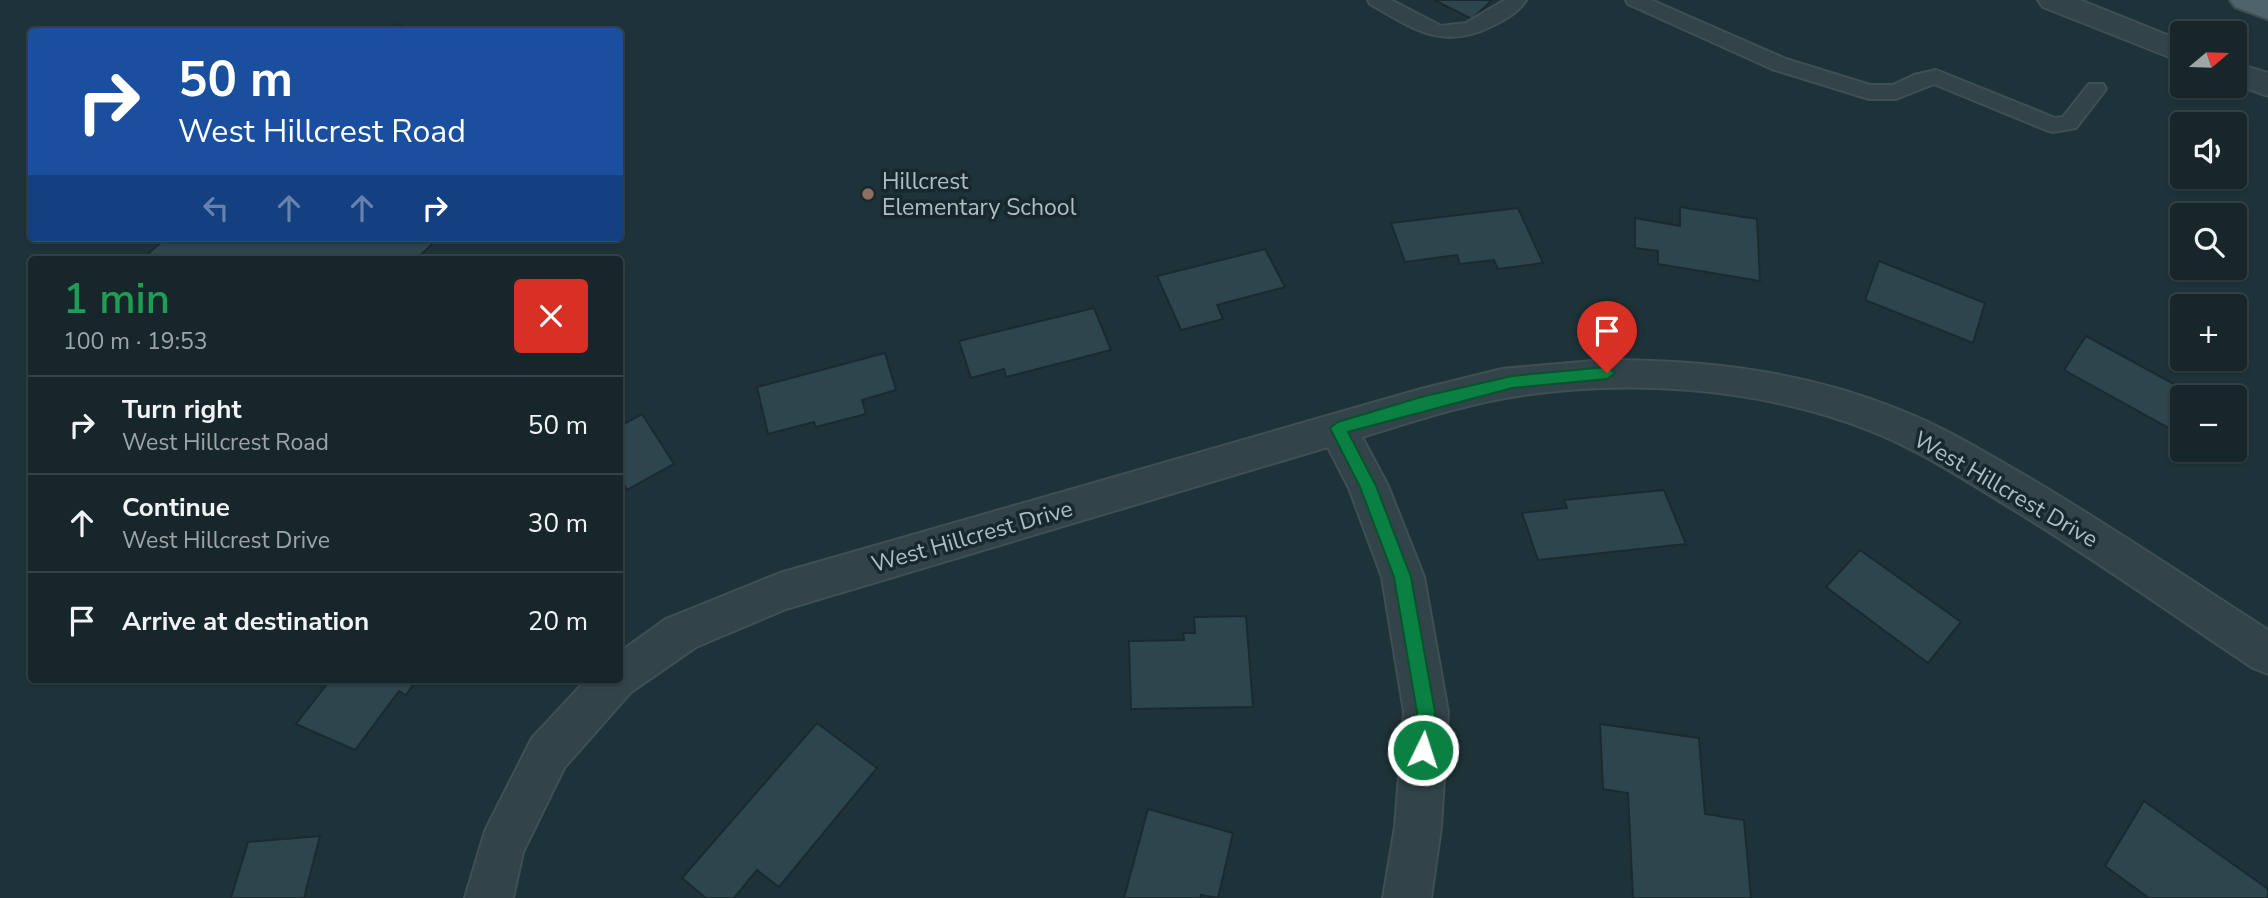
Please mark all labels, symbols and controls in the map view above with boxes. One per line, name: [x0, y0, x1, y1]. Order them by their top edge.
north arrow: [2170, 21, 2247, 98]
map controls: [2170, 21, 2247, 462]
text: 50 m: [178, 46, 293, 113]
icon: right: [63, 56, 154, 147]
text: West Hillcrest Road: [178, 110, 466, 153]
button: sound: [2170, 112, 2247, 189]
place label: Hillcrest Elementary School: [882, 166, 1077, 223]
marker: Hillcrest Elementary School: [860, 186, 876, 202]
icon: left: [197, 189, 235, 227]
icon: ahead: [270, 189, 308, 227]
icon: ahead: [343, 189, 381, 227]
icon: right: [416, 189, 454, 227]
button: search: [2170, 203, 2247, 280]
text: 1 min: [63, 271, 170, 328]
button: close: [514, 279, 588, 353]
button: +: [2170, 294, 2247, 371]
pin: [1577, 301, 1637, 373]
icon: arrive: [1588, 312, 1626, 350]
text: 100 m · 19:53: [63, 326, 208, 357]
button: −: [2170, 385, 2247, 462]
text: Turn right: [122, 392, 241, 427]
icon: right: [63, 406, 101, 444]
text: 50 m: [528, 408, 588, 443]
street label: West Hillcrest Drive: [1908, 424, 2104, 555]
text: West Hillcrest Road: [122, 427, 329, 458]
text: Continue: [122, 490, 230, 525]
street label: West Hillcrest Drive: [868, 493, 1076, 580]
icon: ahead: [63, 504, 101, 542]
text: 30 m: [528, 506, 588, 541]
text: West Hillcrest Drive: [122, 525, 330, 556]
icon: arrive: [63, 602, 101, 640]
text: Arrive at destination: [122, 604, 369, 639]
text: 20 m: [528, 604, 588, 639]
position arrow: [1386, 713, 1460, 787]

